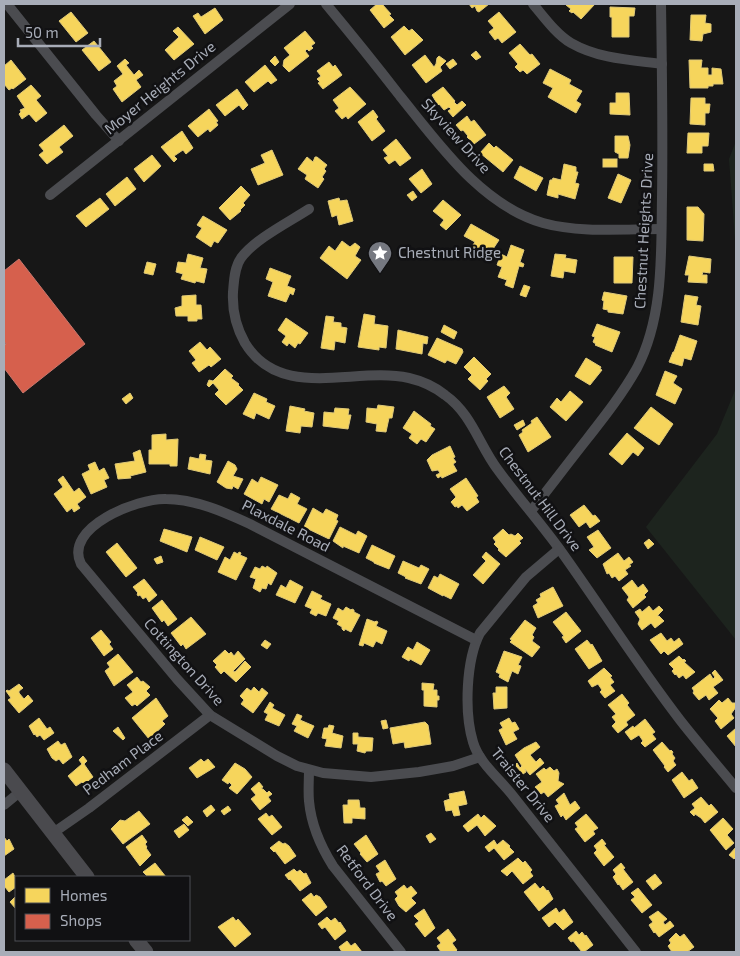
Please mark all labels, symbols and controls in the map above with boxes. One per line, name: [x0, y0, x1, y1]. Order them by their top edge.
scale bar: [18, 15, 100, 47]
text: 50 m: [25, 23, 59, 41]
street label: Moyer Heights Drive: [100, 37, 219, 138]
street label: Skyview Drive: [418, 94, 495, 177]
street label: Chestnut Heights Drive: [630, 153, 656, 309]
place icon: Chestnut Ridge: [367, 240, 393, 274]
place label: Chestnut Ridge: [398, 243, 501, 261]
street label: Chestnut Hill Drive: [496, 443, 586, 554]
street label: Plaxdale Road: [239, 495, 334, 555]
street label: Cottington Drive: [141, 614, 229, 709]
street label: Pedham Place: [79, 726, 166, 798]
street label: Traister Drive: [488, 743, 560, 826]
street label: Retford Drive: [333, 841, 402, 924]
legend: [15, 876, 190, 941]
text: Homes: [60, 886, 107, 904]
text: Shops: [60, 911, 102, 929]

